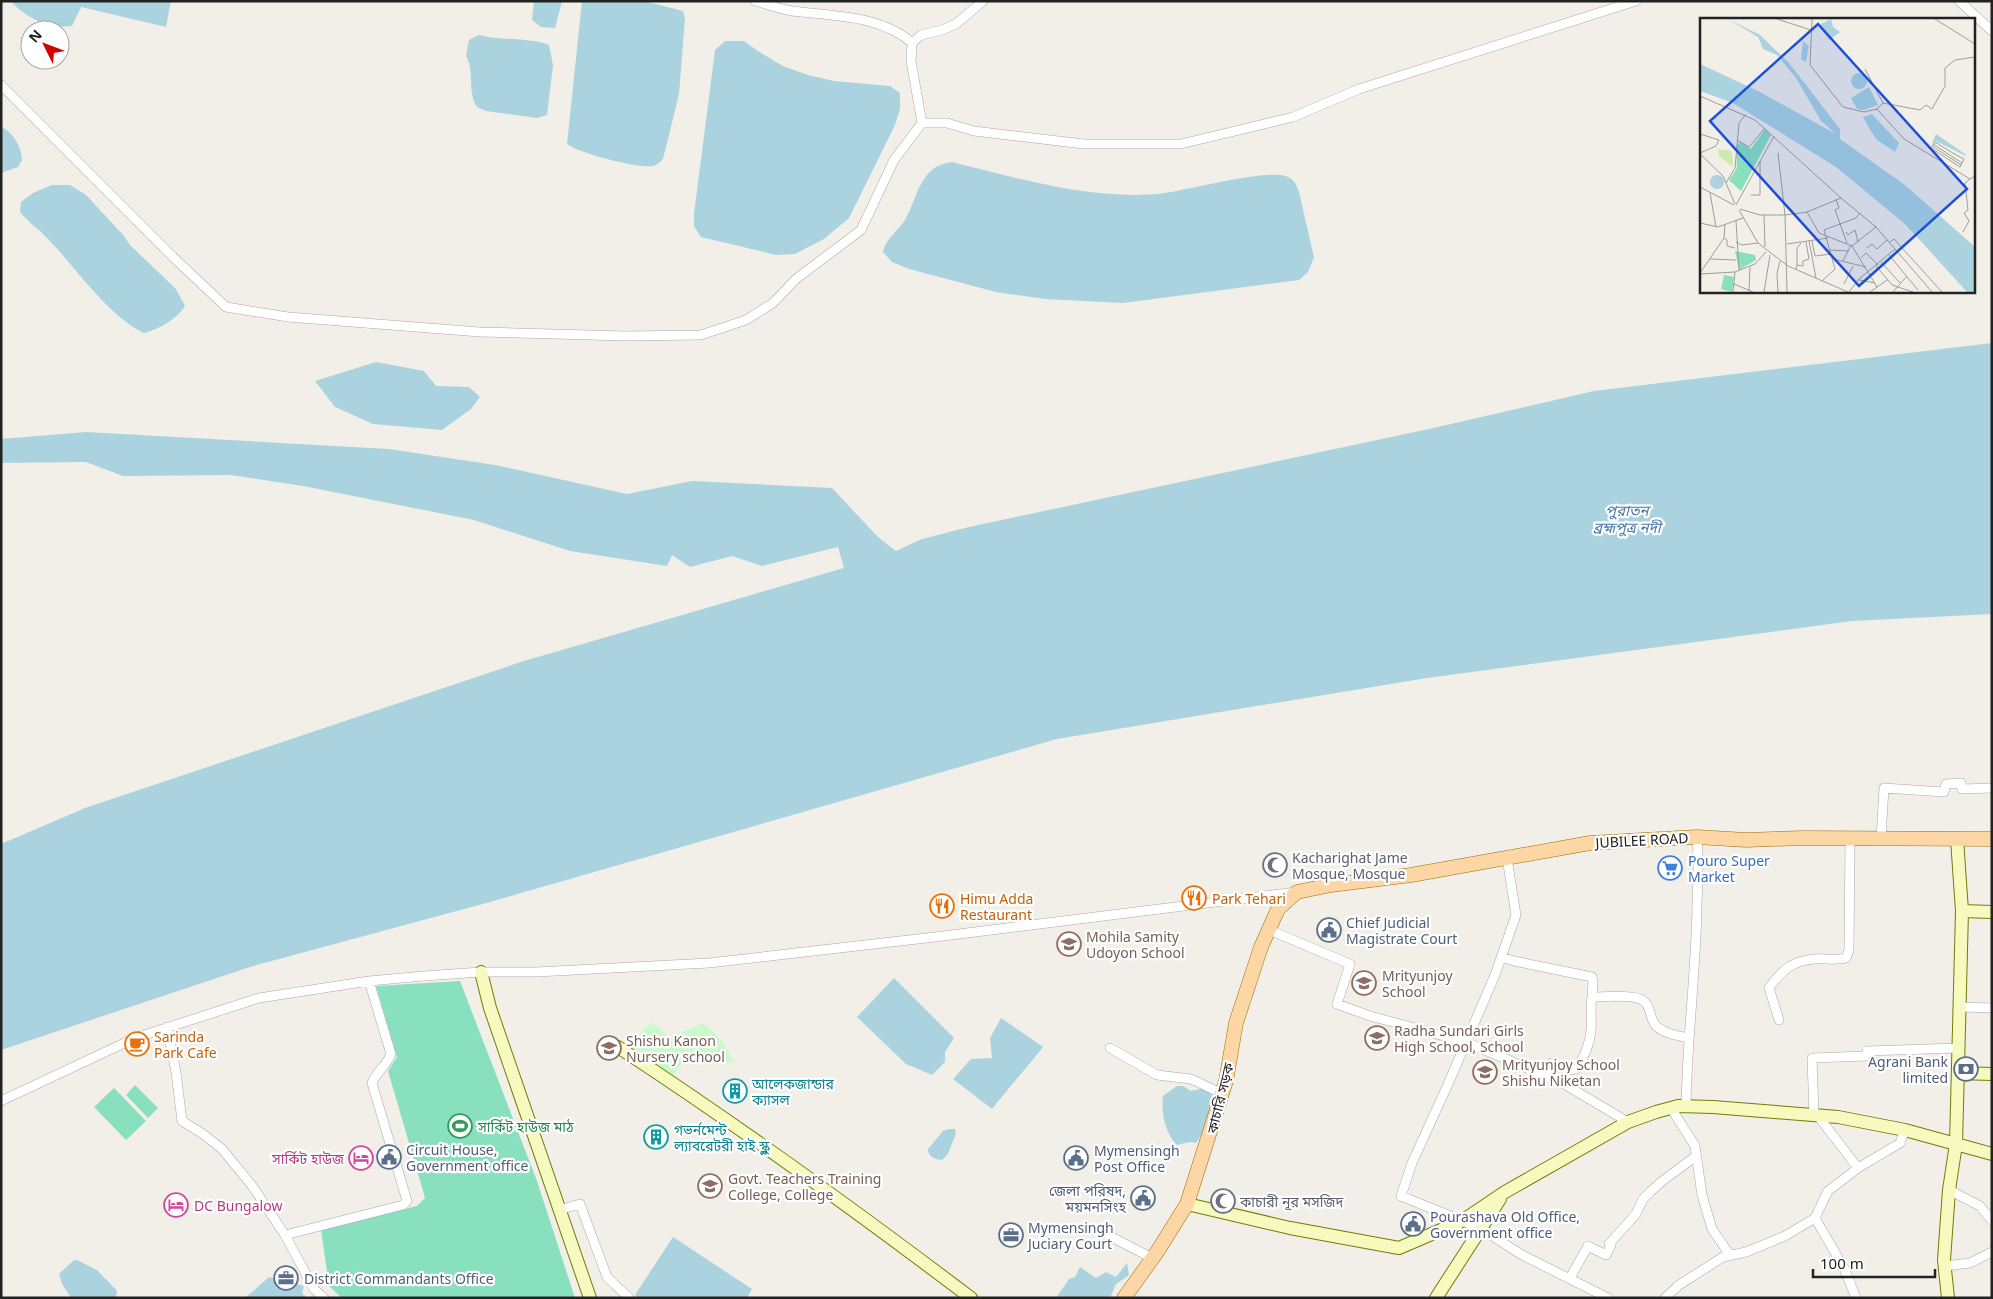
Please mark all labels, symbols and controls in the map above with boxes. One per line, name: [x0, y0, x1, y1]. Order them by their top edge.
inset map: [1700, 18, 1976, 292]
north arrow: [20, 20, 70, 70]
text: N: [24, 25, 46, 47]
water label: পুরাতন ব্রহ্মপুত্র নদী: [1593, 500, 1664, 537]
street label: JUBILEE ROAD: [1593, 828, 1689, 852]
place label: Kacharighat Jame Mosque, Mosque: [1292, 848, 1408, 883]
place label: Pouro Super Market: [1688, 851, 1770, 886]
mosque icon: Kacharighat Jame Mosque, Mosque: [1262, 852, 1288, 878]
supermarket icon: Pouro Super Market: [1657, 855, 1683, 881]
restaurant icon: Park Tehari: [1181, 885, 1207, 911]
place label: Himu Adda Restaurant: [960, 889, 1033, 924]
place label: Park Tehari: [1212, 889, 1286, 908]
restaurant icon: Himu Adda Restaurant: [929, 893, 955, 919]
place label: Chief Judicial Magistrate Court: [1346, 913, 1457, 948]
public building icon: Chief Judicial Magistrate Court: [1316, 917, 1342, 943]
place label: Mohila Samity Udoyon School: [1086, 927, 1185, 962]
school or university icon: Mohila Samity Udoyon School: [1056, 931, 1082, 957]
place label: Mrityunjoy School: [1382, 966, 1453, 1001]
school or university icon: Mrityunjoy School: [1351, 970, 1377, 996]
place label: Radha Sundari Girls High School, School: [1394, 1021, 1524, 1056]
school or university icon: Radha Sundari Girls High School, School: [1364, 1025, 1390, 1051]
place label: Sarinda Park Cafe: [154, 1027, 217, 1062]
cafe icon: Sarinda Park Cafe: [124, 1031, 150, 1057]
place label: Shishu Kanon Nursery school: [626, 1031, 725, 1066]
school or university icon: Shishu Kanon Nursery school: [596, 1035, 622, 1061]
place label: Agrani Bank limited: [1868, 1052, 1949, 1087]
place label: Mrityunjoy School Shishu Niketan: [1502, 1055, 1620, 1090]
bank icon: Agrani Bank limited: [1953, 1056, 1979, 1082]
school or university icon: Mrityunjoy School Shishu Niketan: [1472, 1059, 1498, 1085]
street label: কাচারি সড়ক: [1202, 1060, 1238, 1136]
place label: আলেকজান্ডার ক্যাসল: [751, 1074, 835, 1109]
building icon: আলেকজান্ডার ক্যাসল: [722, 1078, 748, 1104]
sports icon: সার্কিট হাউজ মাঠ: [447, 1113, 473, 1139]
place label: সার্কিট হাউজ মাঠ: [477, 1117, 574, 1136]
place label: গভর্নমেন্ট ল্যাবরেটরী হাই স্কুল: [673, 1120, 770, 1155]
building icon: গভর্নমেন্ট ল্যাবরেটরী হাই স্কুল: [643, 1124, 669, 1150]
place label: Circuit House, Government office: [406, 1140, 529, 1175]
place label: Mymensingh Post Office: [1094, 1141, 1180, 1176]
public building icon: Circuit House, Government office: [376, 1144, 402, 1170]
hotel icon: সার্কিট হাউজ: [348, 1145, 374, 1171]
public building icon: Mymensingh Post Office: [1063, 1145, 1089, 1171]
place label: সার্কিট হাউজ: [271, 1149, 345, 1168]
place label: Govt. Teachers Training College, College: [728, 1169, 881, 1204]
school or university icon: Govt. Teachers Training College, College: [697, 1173, 723, 1199]
place label: জেলা পরিষদ, ময়মনসিংহ: [1049, 1181, 1127, 1216]
public building icon: জেলা পরিষদ, ময়মনসিংহ: [1130, 1185, 1156, 1211]
mosque icon: কাচারী নূর মসজিদ: [1210, 1188, 1236, 1214]
hotel icon: DC Bungalow: [163, 1192, 189, 1218]
place label: কাচারী নূর মসজিদ: [1239, 1192, 1343, 1211]
place label: DC Bungalow: [194, 1196, 282, 1215]
place label: Pourashava Old Office, Government office: [1430, 1207, 1580, 1242]
public building icon: Pourashava Old Office, Government office: [1400, 1211, 1426, 1237]
place label: Mymensingh Juciary Court: [1026, 1218, 1114, 1253]
office icon: Mymensingh Juciary Court: [998, 1222, 1024, 1248]
scale bar: [1813, 1246, 1936, 1278]
text: 100 m: [1820, 1253, 1864, 1273]
office icon: District Commandants Office: [273, 1265, 299, 1291]
place label: District Commandants Office: [304, 1269, 494, 1288]

